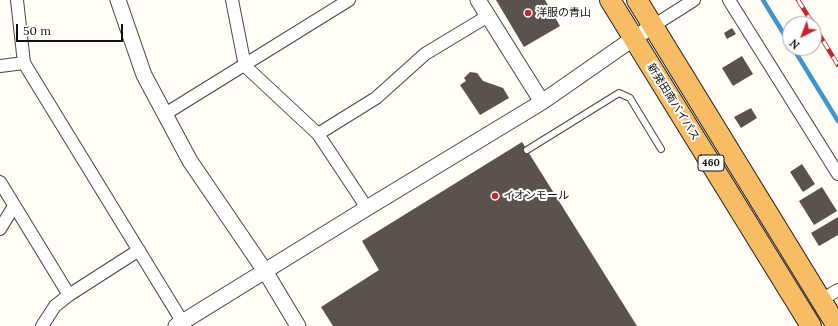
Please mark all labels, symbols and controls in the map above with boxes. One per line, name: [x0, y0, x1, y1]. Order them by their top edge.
place label: 洋服の青山: [536, 6, 591, 20]
marker: 洋服の青山: [523, 8, 533, 18]
scale bar: [18, 16, 125, 42]
north arrow: [782, 16, 822, 56]
text: 50 m: [23, 23, 51, 38]
text: N: [787, 36, 802, 52]
street label: 新発田南バイパス: [644, 61, 702, 143]
road number: 460: [698, 155, 724, 171]
place label: イオンモール: [503, 189, 569, 203]
marker: イオンモール: [490, 191, 500, 201]

